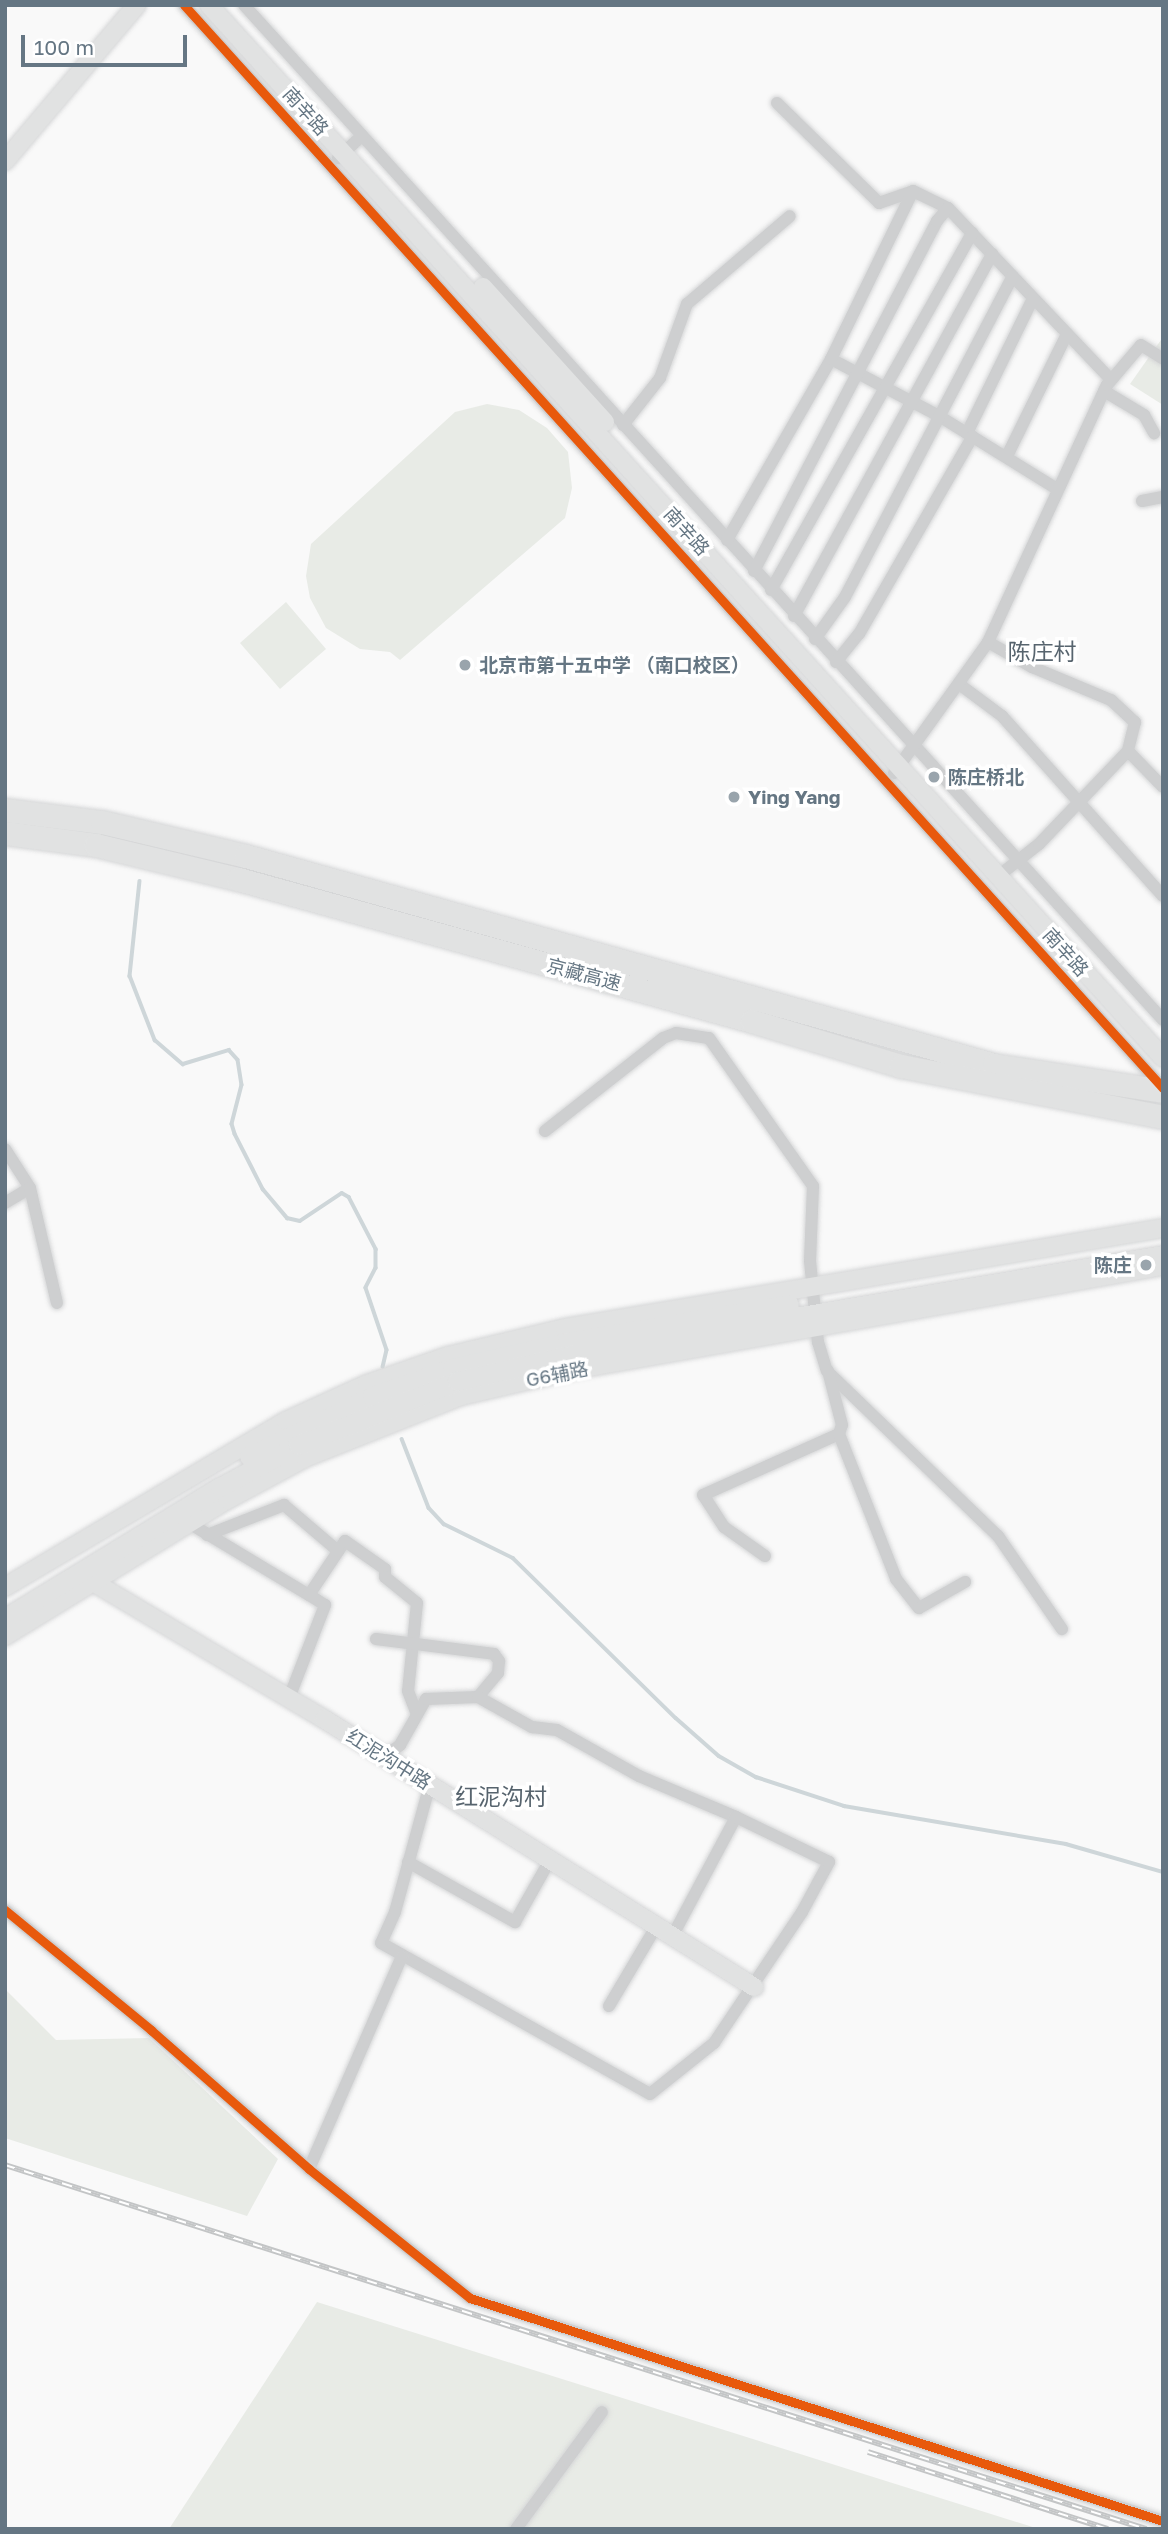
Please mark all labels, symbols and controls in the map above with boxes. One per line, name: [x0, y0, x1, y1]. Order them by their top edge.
scale bar: [24, 21, 191, 65]
text: 100 m: [34, 34, 94, 60]
street label: 南辛路: [278, 82, 334, 140]
street label: 南辛路: [659, 502, 715, 560]
district label: 陈庄村: [1008, 637, 1076, 665]
place label: 北京市第十五中学 （南口校区）: [479, 654, 750, 676]
marker: 北京市第十五中学 （南口校区）: [457, 657, 473, 673]
place label: 陈庄桥北: [948, 766, 1024, 788]
marker: 陈庄桥北: [926, 769, 942, 785]
place label: Ying Yang: [748, 786, 840, 808]
marker: Ying Yang: [726, 789, 742, 805]
street label: 南辛路: [1038, 923, 1094, 981]
street label: 京藏高速: [544, 953, 624, 995]
place label: 陈庄: [1094, 1254, 1132, 1276]
marker: 陈庄: [1138, 1257, 1154, 1273]
street label: G6辅路: [524, 1357, 590, 1391]
street label: 红泥沟中路: [343, 1724, 435, 1794]
district label: 红泥沟村: [455, 1782, 547, 1810]

